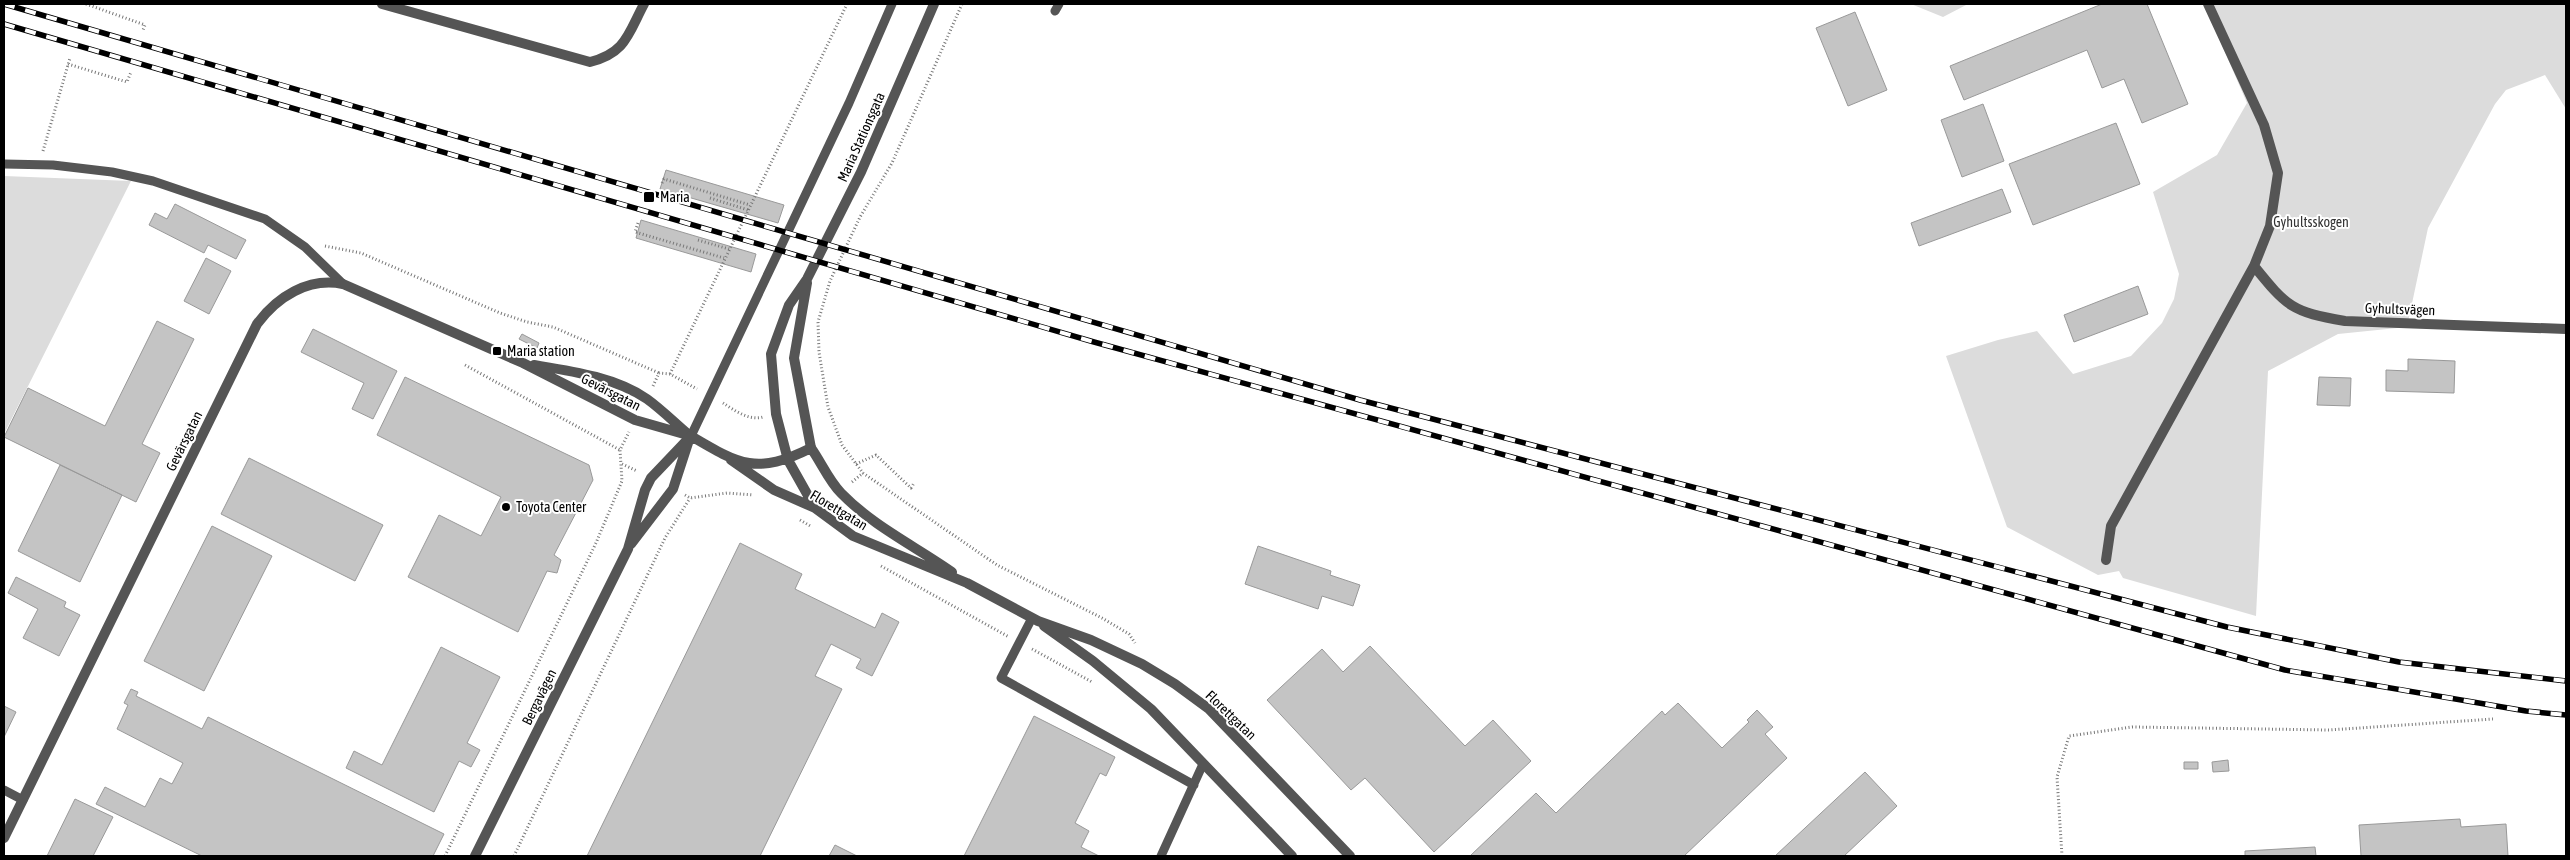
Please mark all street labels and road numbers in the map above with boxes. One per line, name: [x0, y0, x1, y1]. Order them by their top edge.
street label: Maria Stationsgata: [834, 90, 888, 184]
street label: Gyhultsvägen: [2365, 300, 2435, 318]
street label: Gevärsgatan: [579, 370, 643, 414]
street label: Gevärsgatan: [163, 409, 205, 473]
street label: Florettgatan: [807, 487, 871, 533]
street label: Bergavägen: [519, 667, 559, 727]
street label: Florettgatan: [1202, 687, 1260, 743]

